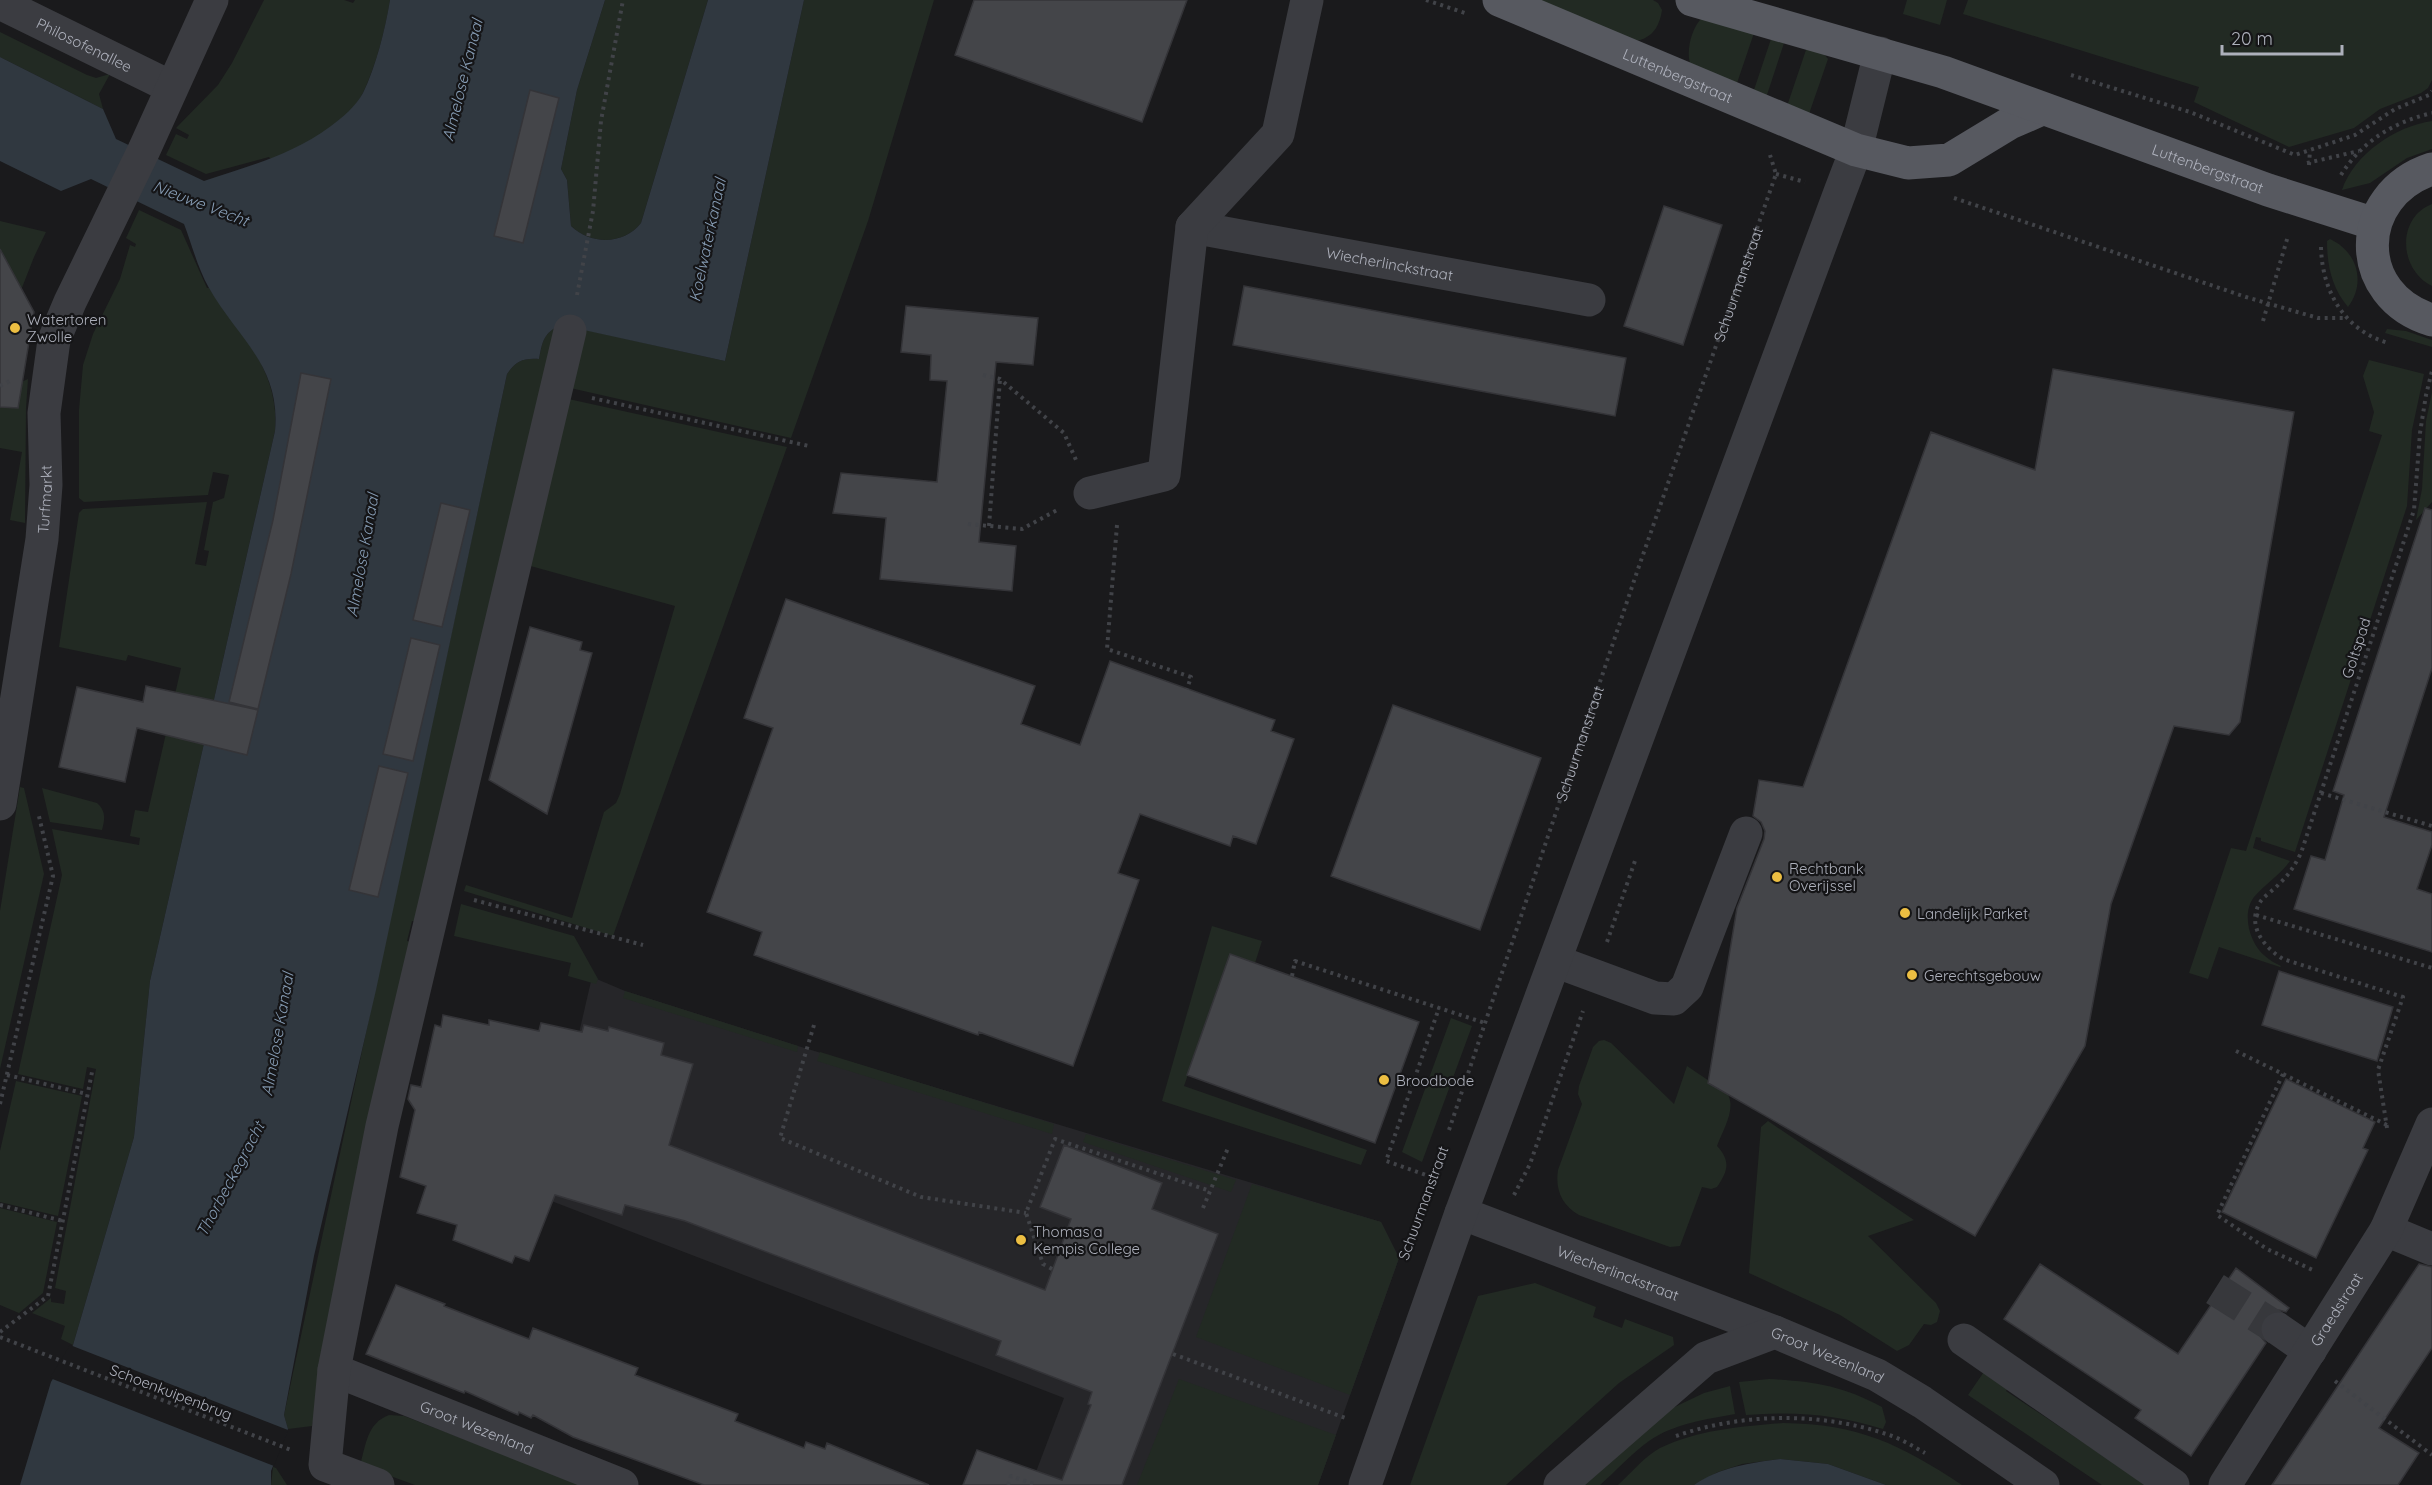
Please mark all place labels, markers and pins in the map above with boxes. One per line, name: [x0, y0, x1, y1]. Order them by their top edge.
place label: Watertoren Zwolle: [27, 310, 106, 346]
marker: Watertoren Zwolle: [8, 321, 22, 335]
place label: Rechtbank Overijssel: [1789, 859, 1864, 895]
marker: Rechtbank Overijssel: [1770, 870, 1784, 884]
place label: Landelijk Parket: [1917, 904, 2028, 923]
marker: Landelijk Parket: [1898, 906, 1912, 920]
place label: Gerechtsgebouw: [1924, 966, 2041, 985]
marker: Gerechtsgebouw: [1905, 968, 1919, 982]
place label: Broodbode: [1396, 1071, 1474, 1090]
marker: Broodbode: [1377, 1073, 1391, 1087]
place label: Thomas a Kempis College: [1033, 1222, 1140, 1258]
marker: Thomas a Kempis College: [1014, 1233, 1028, 1247]

